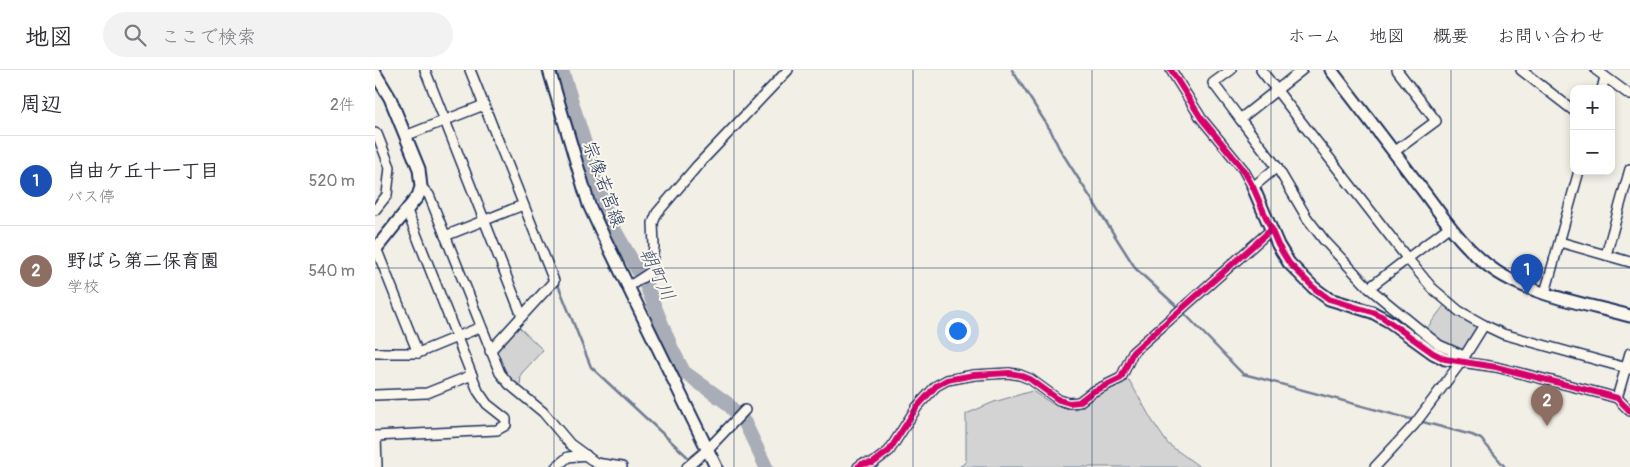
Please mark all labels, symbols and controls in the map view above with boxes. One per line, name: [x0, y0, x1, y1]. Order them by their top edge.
search box: [103, 12, 453, 57]
icon: search: [121, 21, 149, 49]
text: 地図: [25, 23, 73, 52]
text: ここで検索: [161, 25, 256, 49]
text: ホーム: [1288, 25, 1341, 48]
text: 地図: [1369, 25, 1405, 48]
text: 概要: [1433, 25, 1469, 48]
text: お問い合わせ: [1497, 25, 1605, 48]
map controls: [1570, 85, 1615, 175]
button: +: [1570, 85, 1615, 130]
text: 周辺: [20, 91, 62, 118]
text: 2件: [330, 95, 355, 115]
button: −: [1570, 130, 1615, 175]
street label: 宗像若宮線: [577, 138, 630, 230]
text: 自由ケ丘十一丁目: [67, 159, 219, 183]
text: 1: [33, 171, 39, 191]
text: 520 m: [309, 171, 355, 191]
text: バス停: [67, 187, 115, 207]
water label: 朝町川: [634, 244, 680, 305]
text: 野ばら第二保育園: [67, 249, 219, 273]
pin: 1: [1511, 254, 1543, 295]
text: 2: [32, 261, 40, 281]
text: 540 m: [308, 261, 355, 281]
text: 学校: [67, 277, 99, 297]
your location: [945, 318, 971, 344]
pin: 2: [1531, 385, 1563, 426]

